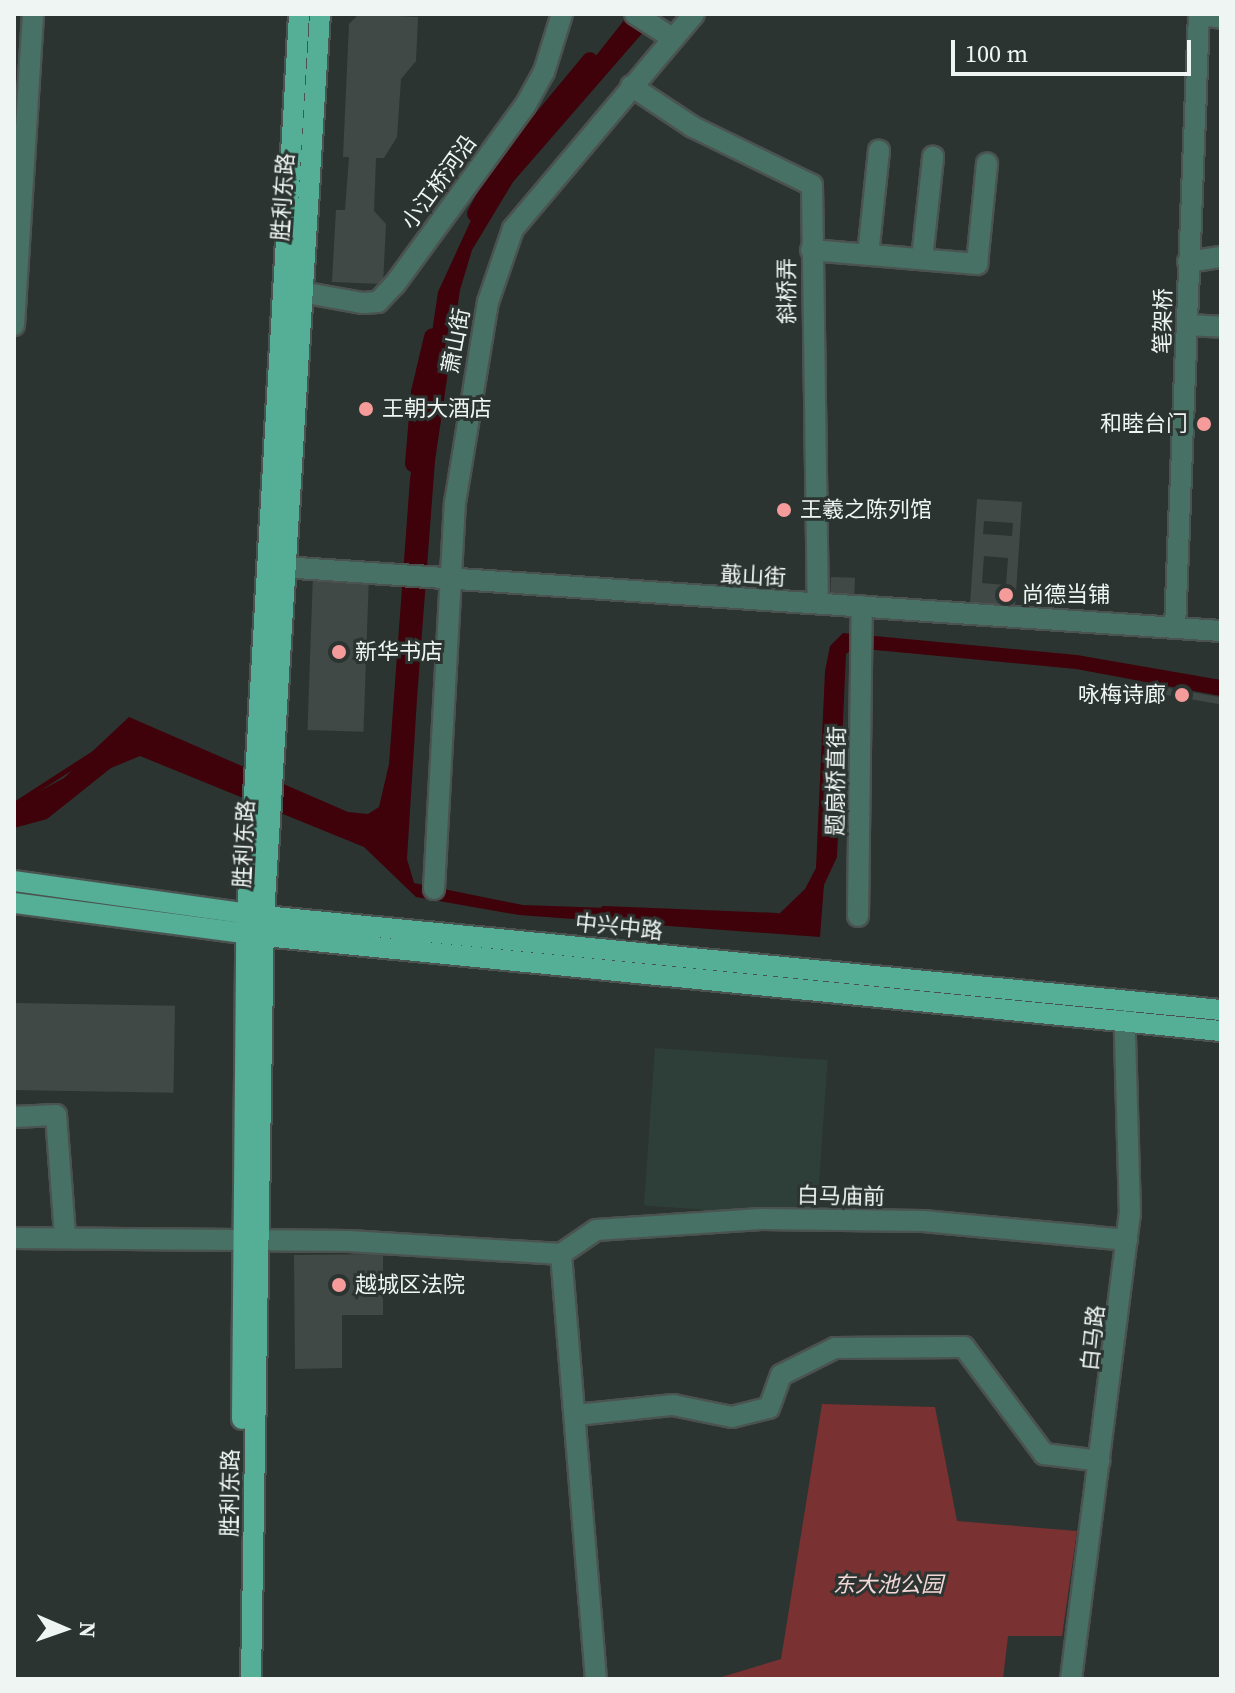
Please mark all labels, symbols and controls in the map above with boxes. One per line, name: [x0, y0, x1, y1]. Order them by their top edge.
scale bar: [955, 24, 1195, 74]
text: 100 m: [965, 37, 1028, 70]
street label: 小江桥河沿: [396, 130, 482, 234]
street label: 胜利东路: [267, 152, 299, 242]
street label: 斜桥弄: [774, 258, 800, 324]
street label: 笔架桥: [1149, 288, 1177, 354]
street label: 萧山街: [437, 306, 475, 376]
place label: 王朝大酒店: [382, 396, 492, 422]
marker: 王朝大酒店: [357, 400, 375, 418]
place label: 和睦台门: [1100, 411, 1188, 437]
marker: 和睦台门: [1195, 415, 1213, 433]
place label: 王羲之陈列馆: [800, 497, 932, 523]
marker: 王羲之陈列馆: [775, 501, 793, 519]
street label: 蕺山街: [719, 561, 787, 591]
place label: 尚德当铺: [1022, 582, 1110, 608]
marker: 尚德当铺: [997, 586, 1015, 604]
place label: 新华书店: [355, 639, 443, 665]
marker: 新华书店: [330, 643, 348, 661]
place label: 咏梅诗廊: [1078, 682, 1166, 708]
marker: 咏梅诗廊: [1173, 686, 1191, 704]
street label: 题扇桥直街: [822, 726, 850, 836]
street label: 胜利东路: [229, 799, 259, 889]
street label: 中兴中路: [574, 909, 664, 945]
street label: 白马庙前: [797, 1182, 885, 1210]
place label: 越城区法院: [355, 1272, 465, 1298]
marker: 越城区法院: [330, 1276, 348, 1294]
street label: 白马路: [1076, 1304, 1110, 1372]
street label: 胜利东路: [216, 1449, 244, 1537]
park label: 东大池公园: [833, 1572, 943, 1598]
north arrow: [24, 1589, 104, 1669]
text: N: [73, 1621, 103, 1638]

